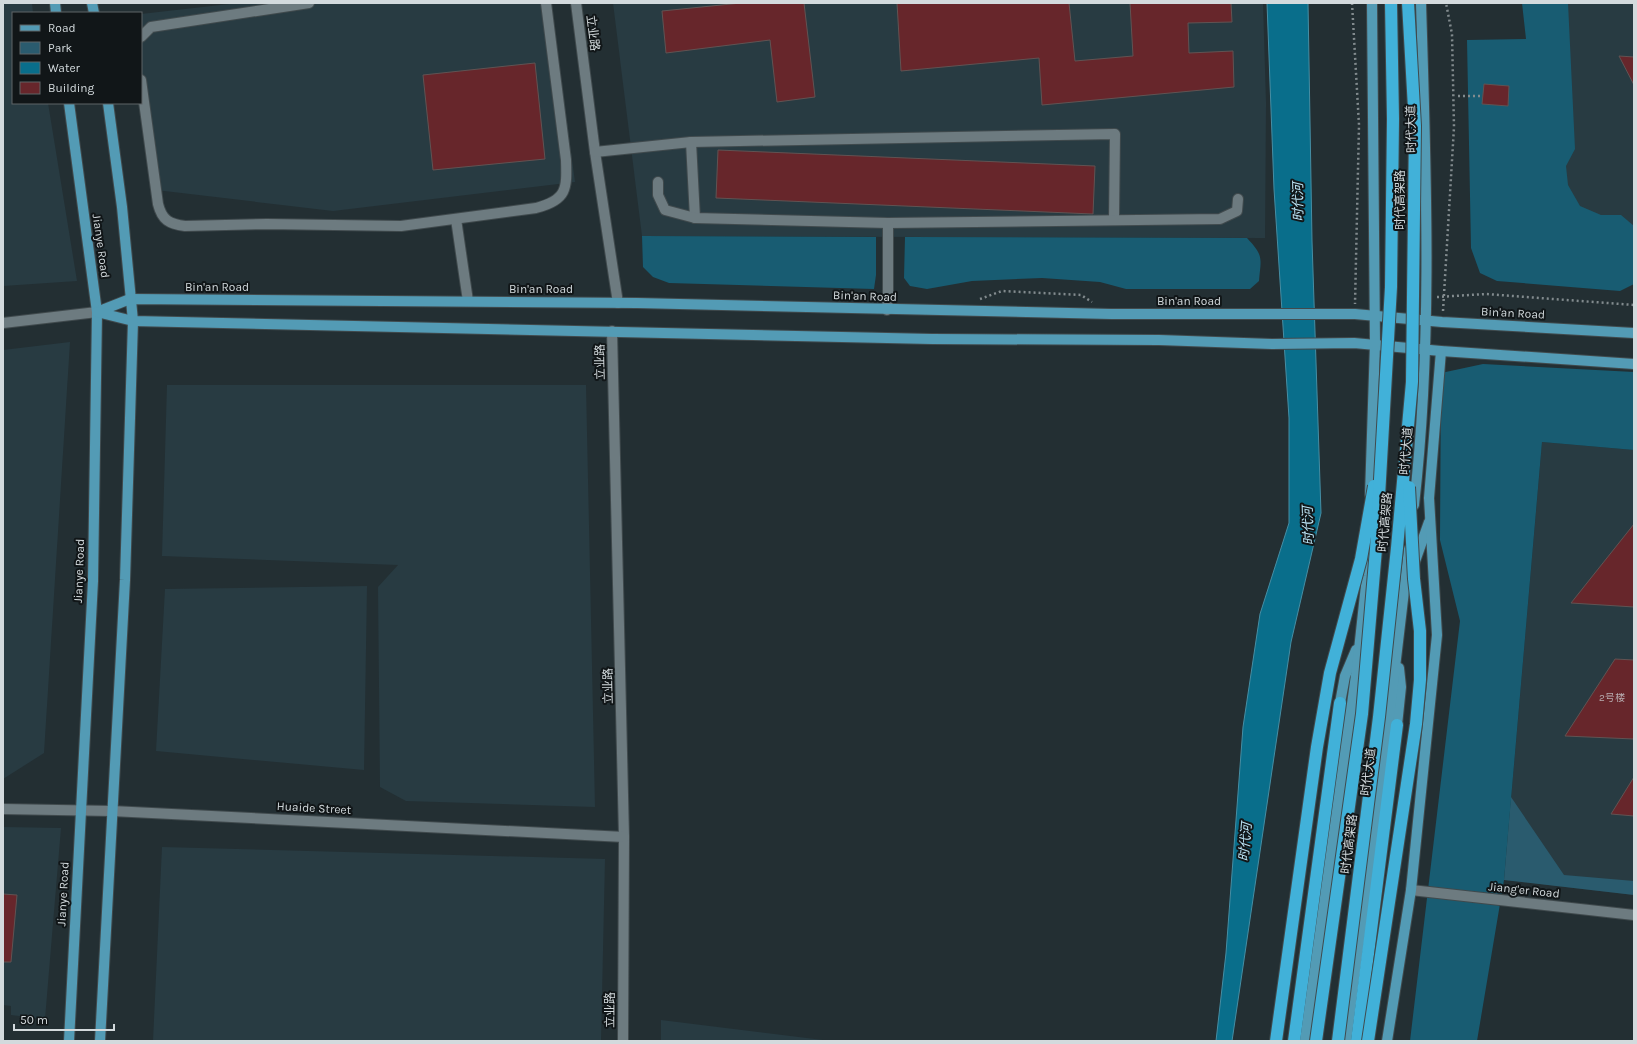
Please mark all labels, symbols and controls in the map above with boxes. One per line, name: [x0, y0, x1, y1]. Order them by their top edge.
legend: [12, 12, 142, 104]
street label: 立业路: [584, 14, 602, 52]
text: Road: [48, 21, 76, 35]
text: Park: [48, 41, 73, 55]
text: Water: [48, 61, 81, 75]
text: Building: [48, 81, 95, 95]
street label: 时代大道: [1404, 105, 1418, 153]
street label: 时代高架路: [1393, 170, 1407, 230]
water label: 时代河: [1290, 179, 1306, 222]
street label: Jianye Road: [90, 213, 112, 279]
street label: Bin'an Road: [185, 280, 249, 294]
street label: Bin'an Road: [509, 282, 573, 296]
street label: Bin'an Road: [833, 288, 897, 304]
street label: Bin'an Road: [1157, 294, 1221, 308]
street label: Bin'an Road: [1481, 304, 1545, 322]
street label: 立业路: [593, 344, 607, 380]
street label: 时代大道: [1397, 426, 1415, 476]
street label: 时代高架路: [1375, 491, 1395, 553]
water label: 时代河: [1300, 503, 1316, 546]
street label: Jianye Road: [71, 539, 87, 603]
street label: 立业路: [601, 668, 615, 704]
house number: 2号楼: [1599, 692, 1625, 704]
street label: 时代大道: [1358, 747, 1378, 797]
street label: Huaide Street: [276, 799, 352, 817]
street label: 时代高架路: [1338, 813, 1360, 875]
water label: 时代河: [1236, 819, 1254, 862]
street label: Jianye Road: [54, 861, 72, 927]
street label: Jiang'er Road: [1488, 879, 1560, 901]
street label: 立业路: [603, 992, 617, 1028]
scale bar: [14, 1006, 114, 1032]
text: 50 m: [20, 1013, 48, 1027]

